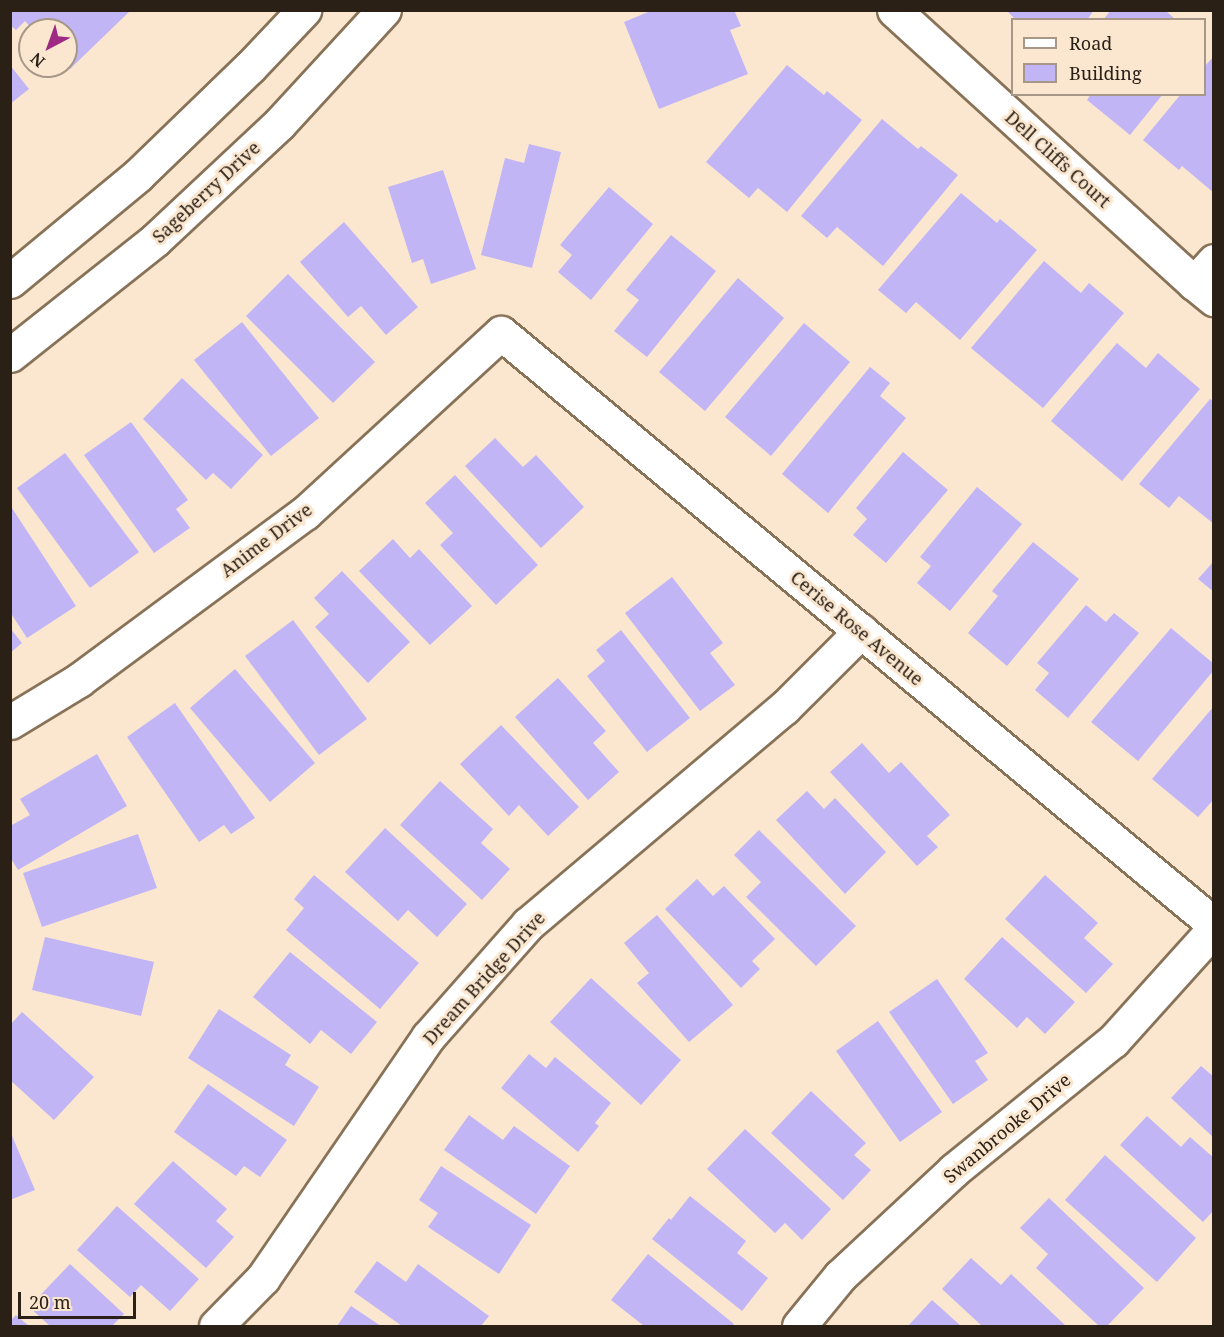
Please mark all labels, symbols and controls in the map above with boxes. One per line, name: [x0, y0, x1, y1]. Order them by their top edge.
north arrow: [18, 18, 78, 78]
legend: [1011, 18, 1206, 96]
text: Road: [1069, 31, 1112, 55]
text: N: [26, 48, 49, 73]
text: Building: [1069, 61, 1142, 85]
street label: Dell Cliffs Court: [1001, 106, 1115, 212]
street label: Sageberry Drive: [148, 137, 264, 247]
street label: Anime Drive: [216, 499, 316, 581]
street label: Cerise Rose Avenue: [786, 566, 928, 690]
street label: Dream Bridge Drive: [419, 907, 549, 1049]
street label: Swanbrooke Drive: [939, 1069, 1075, 1187]
scale bar: [21, 1280, 140, 1318]
text: 20 m: [29, 1290, 71, 1314]

